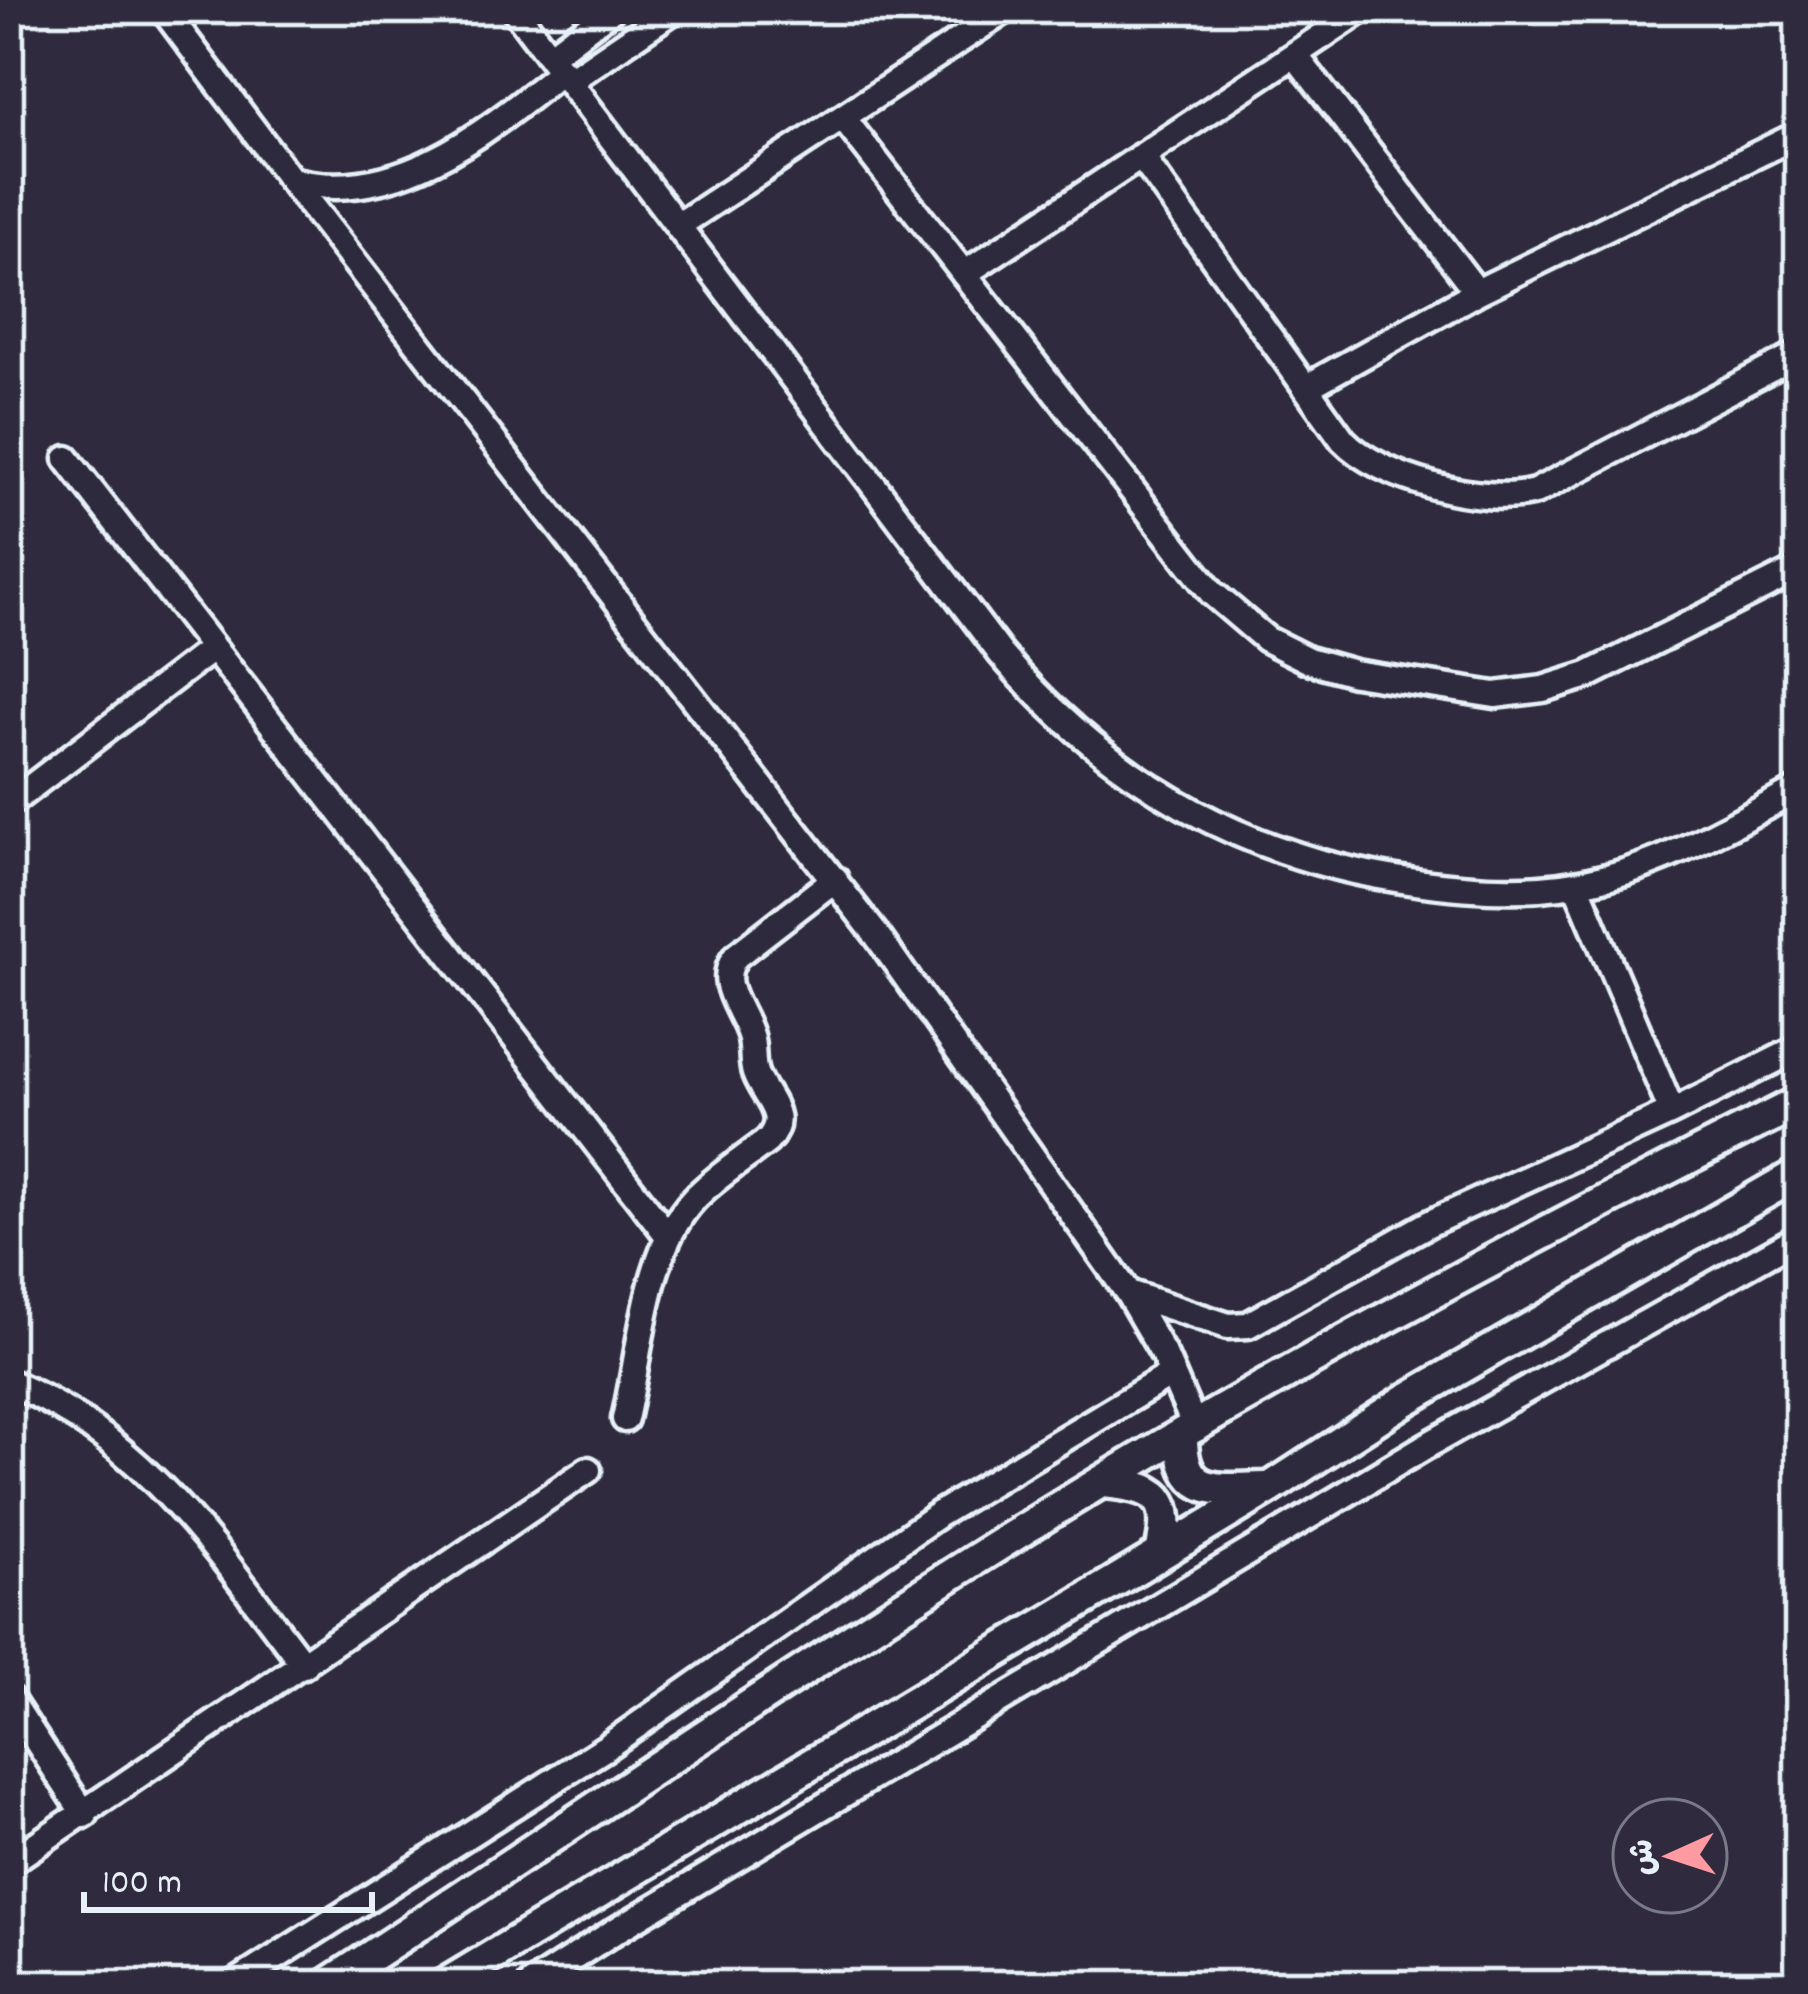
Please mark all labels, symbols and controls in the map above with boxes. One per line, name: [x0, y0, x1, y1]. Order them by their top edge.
north arrow: [1610, 1796, 1730, 1916]
scale bar: [84, 1838, 372, 1912]
text: ش: [1621, 1838, 1670, 1877]
text: 100 m: [102, 1859, 182, 1911]

